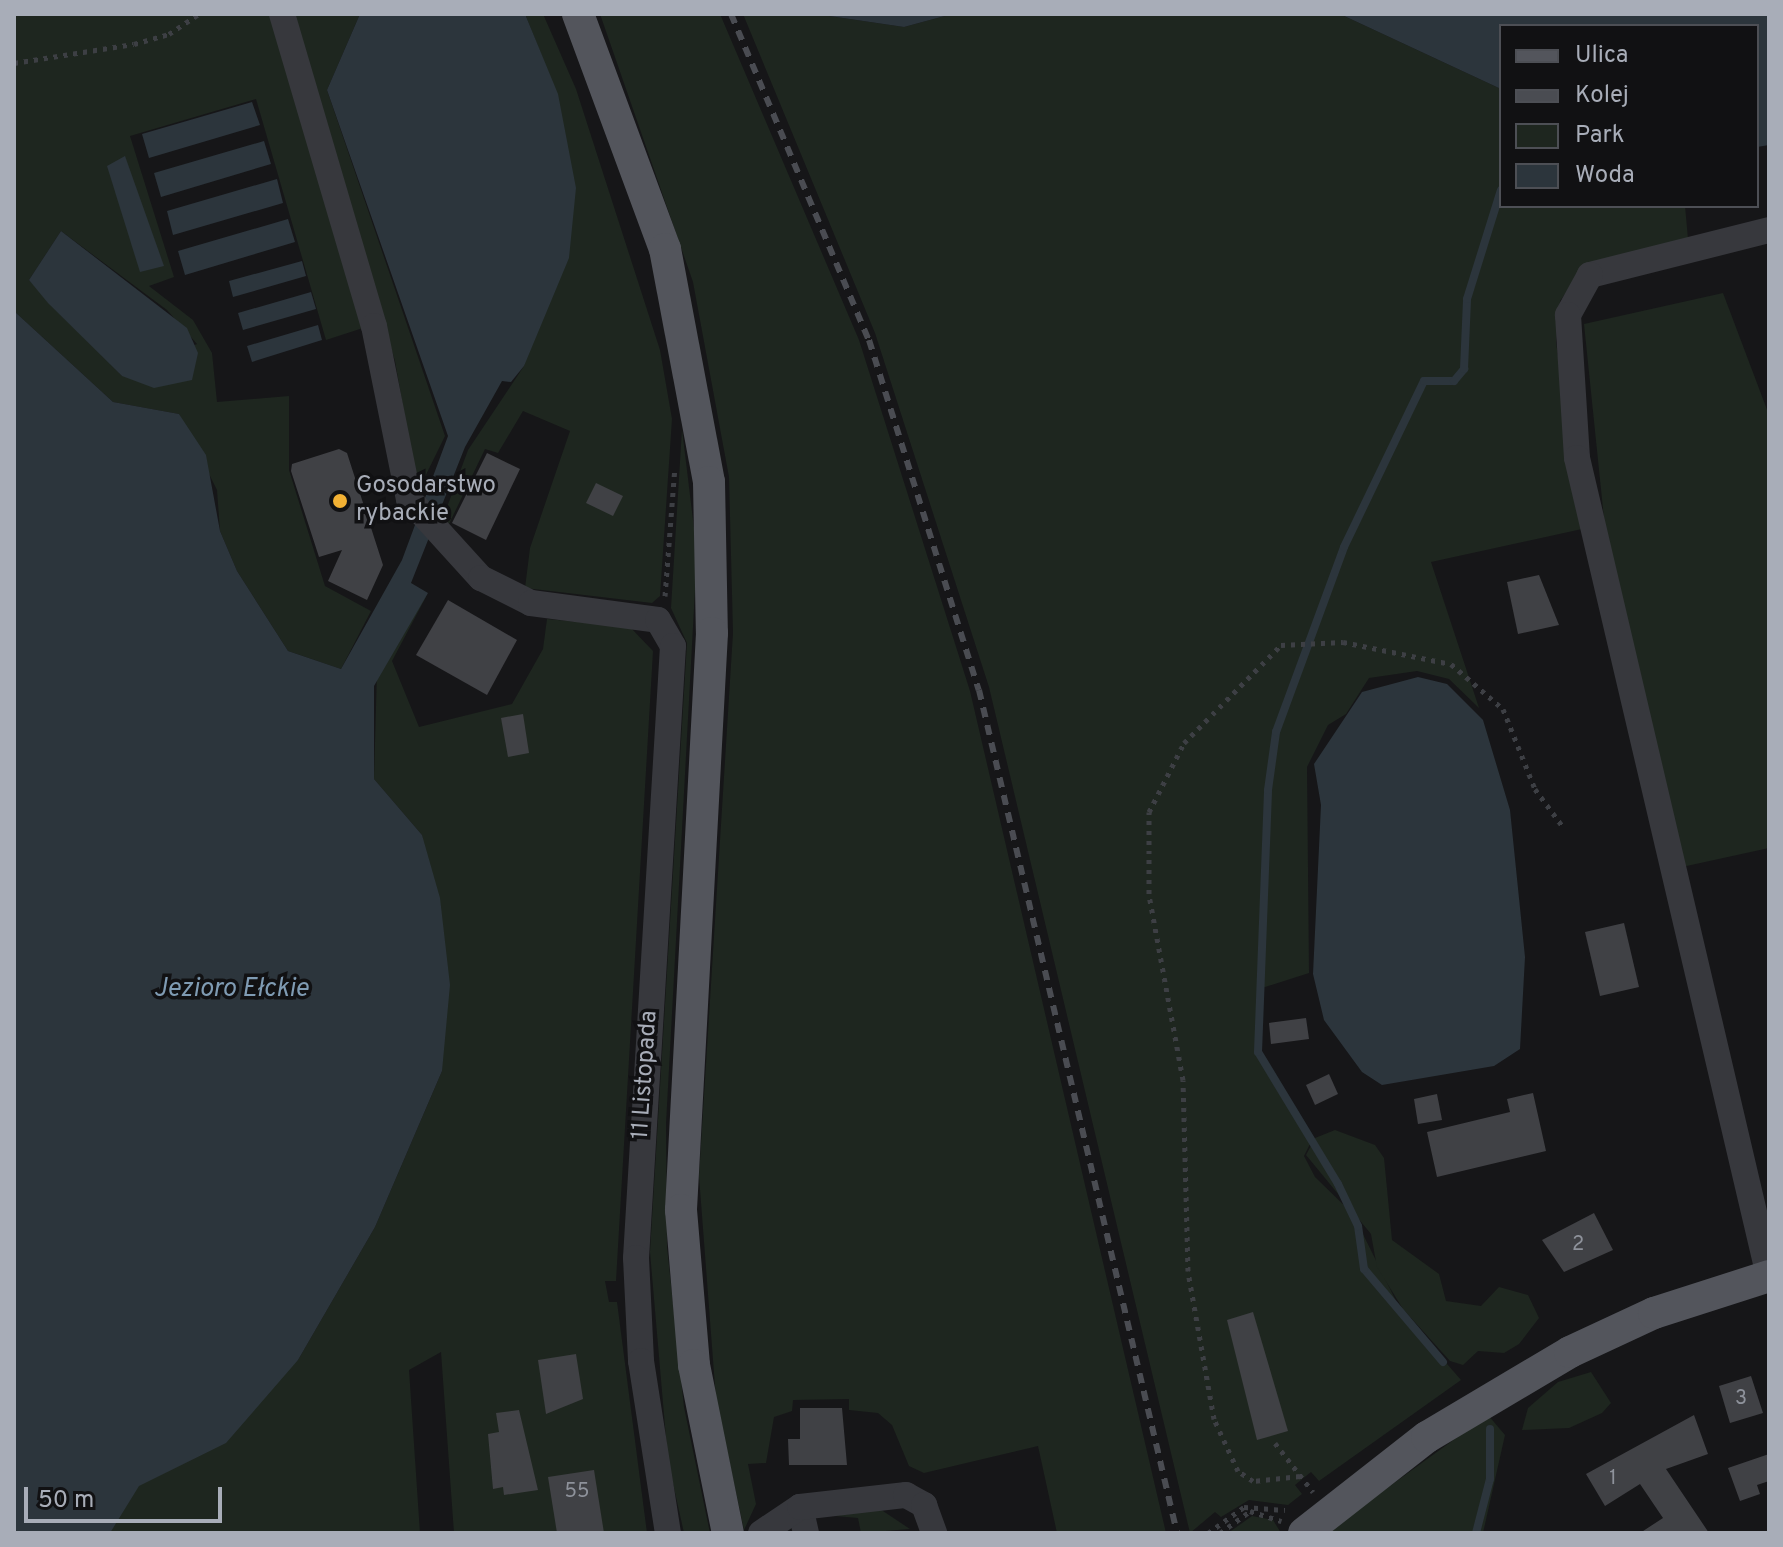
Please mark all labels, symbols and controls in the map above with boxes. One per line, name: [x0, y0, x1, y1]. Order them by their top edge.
legend: [1499, 24, 1759, 208]
text: Ulica: [1575, 41, 1628, 71]
text: Kolej: [1575, 81, 1629, 111]
text: Park: [1575, 121, 1625, 151]
text: Woda: [1575, 161, 1635, 191]
place label: Gosodarstwo rybackie: [356, 473, 496, 529]
marker: Gosodarstwo rybackie: [331, 492, 349, 510]
water label: Jezioro Ełckie: [153, 974, 309, 1006]
street label: 11 Listopada: [627, 1010, 665, 1140]
house number: 2: [1572, 1233, 1584, 1257]
house number: 3: [1735, 1387, 1747, 1411]
house number: 1: [1609, 1467, 1617, 1491]
scale bar: [28, 1471, 226, 1521]
house number: 55: [565, 1480, 589, 1504]
text: 50 m: [38, 1486, 94, 1516]

